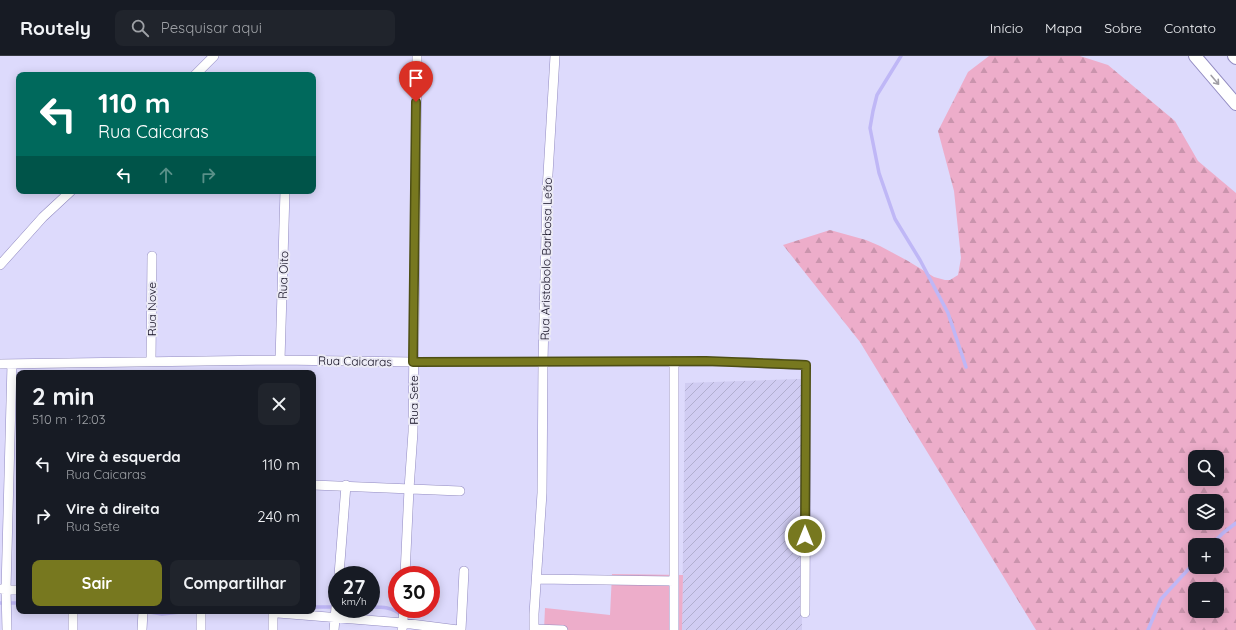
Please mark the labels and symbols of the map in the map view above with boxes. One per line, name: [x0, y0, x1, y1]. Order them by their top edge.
pin: [399, 61, 433, 102]
one-way arrow: [1211, 75, 1220, 85]
street label: Rua Aristobolo Barbosa Leão: [537, 177, 555, 341]
street label: Rua Oito: [275, 251, 291, 299]
street label: Rua Nove: [144, 282, 159, 336]
street label: Rua Caicaras: [318, 353, 392, 369]
street label: Rua Sete: [406, 375, 421, 425]
position arrow: [784, 515, 826, 557]
speed limit sign: 30: [388, 566, 440, 618]

